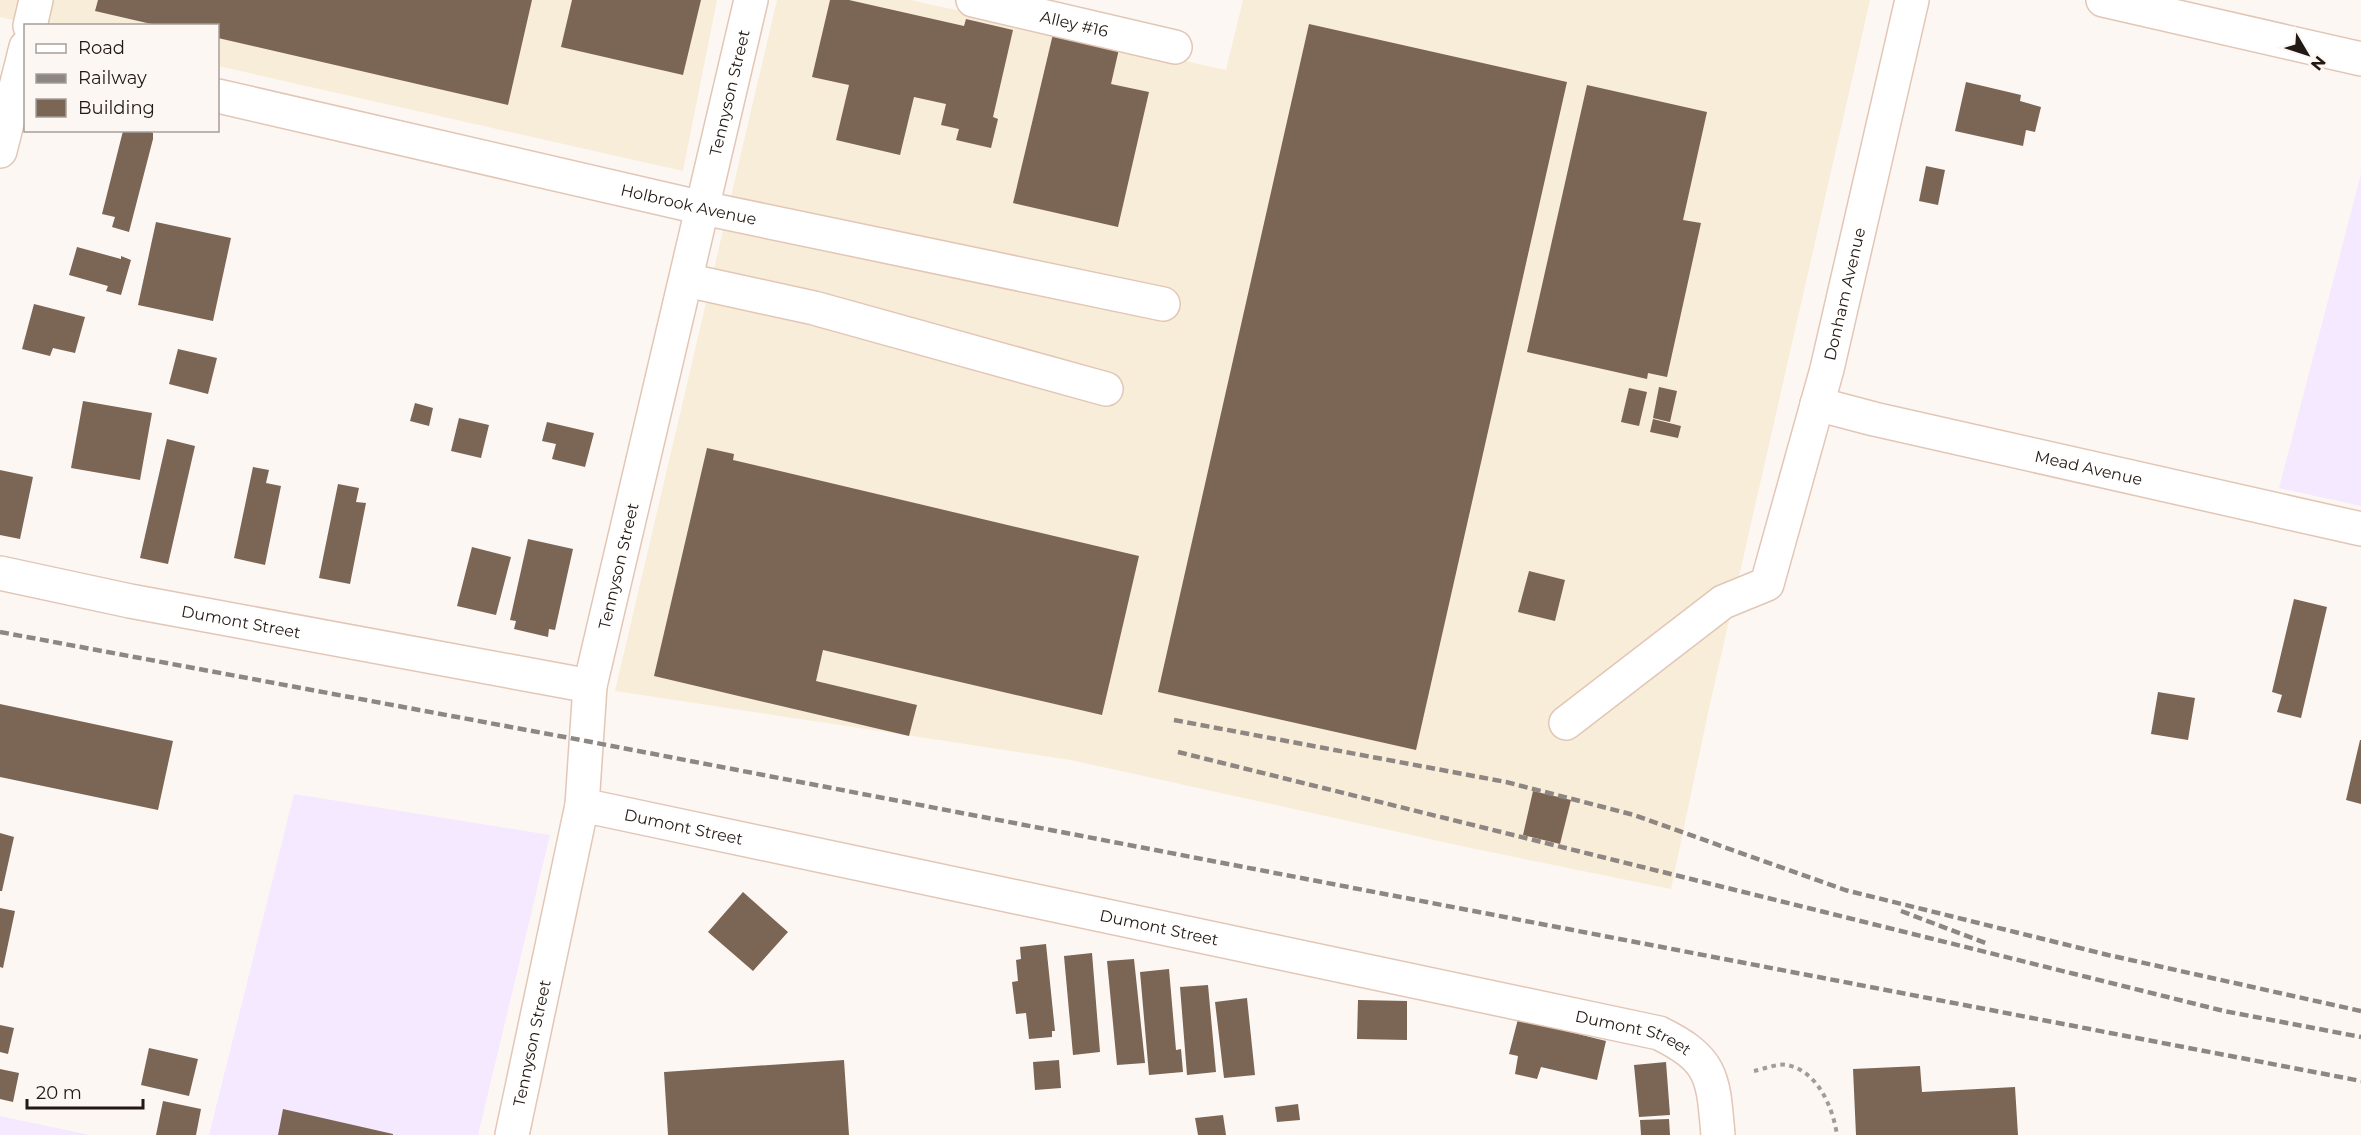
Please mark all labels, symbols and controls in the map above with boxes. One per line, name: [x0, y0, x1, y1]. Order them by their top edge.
street label: Alley #16: [1038, 7, 1110, 41]
legend: [24, 24, 219, 132]
north arrow: [2277, 24, 2337, 84]
street label: Tennyson Street: [706, 27, 754, 158]
text: Road: [78, 37, 125, 59]
text: N: [2307, 52, 2330, 74]
text: Railway: [78, 67, 147, 89]
text: Building: [78, 97, 155, 119]
street label: Holbrook Avenue: [619, 180, 758, 229]
street label: Donham Avenue: [1820, 226, 1869, 362]
street label: Mead Avenue: [2033, 447, 2144, 489]
street label: Tennyson Street: [595, 500, 643, 631]
street label: Dumont Street: [180, 602, 303, 642]
street label: Dumont Street: [623, 805, 745, 849]
street label: Dumont Street: [1098, 906, 1221, 950]
street label: Tennyson Street: [509, 977, 555, 1108]
street label: Dumont Street: [1573, 1007, 1695, 1060]
scale bar: [27, 1072, 142, 1110]
text: 20 m: [36, 1082, 82, 1104]

